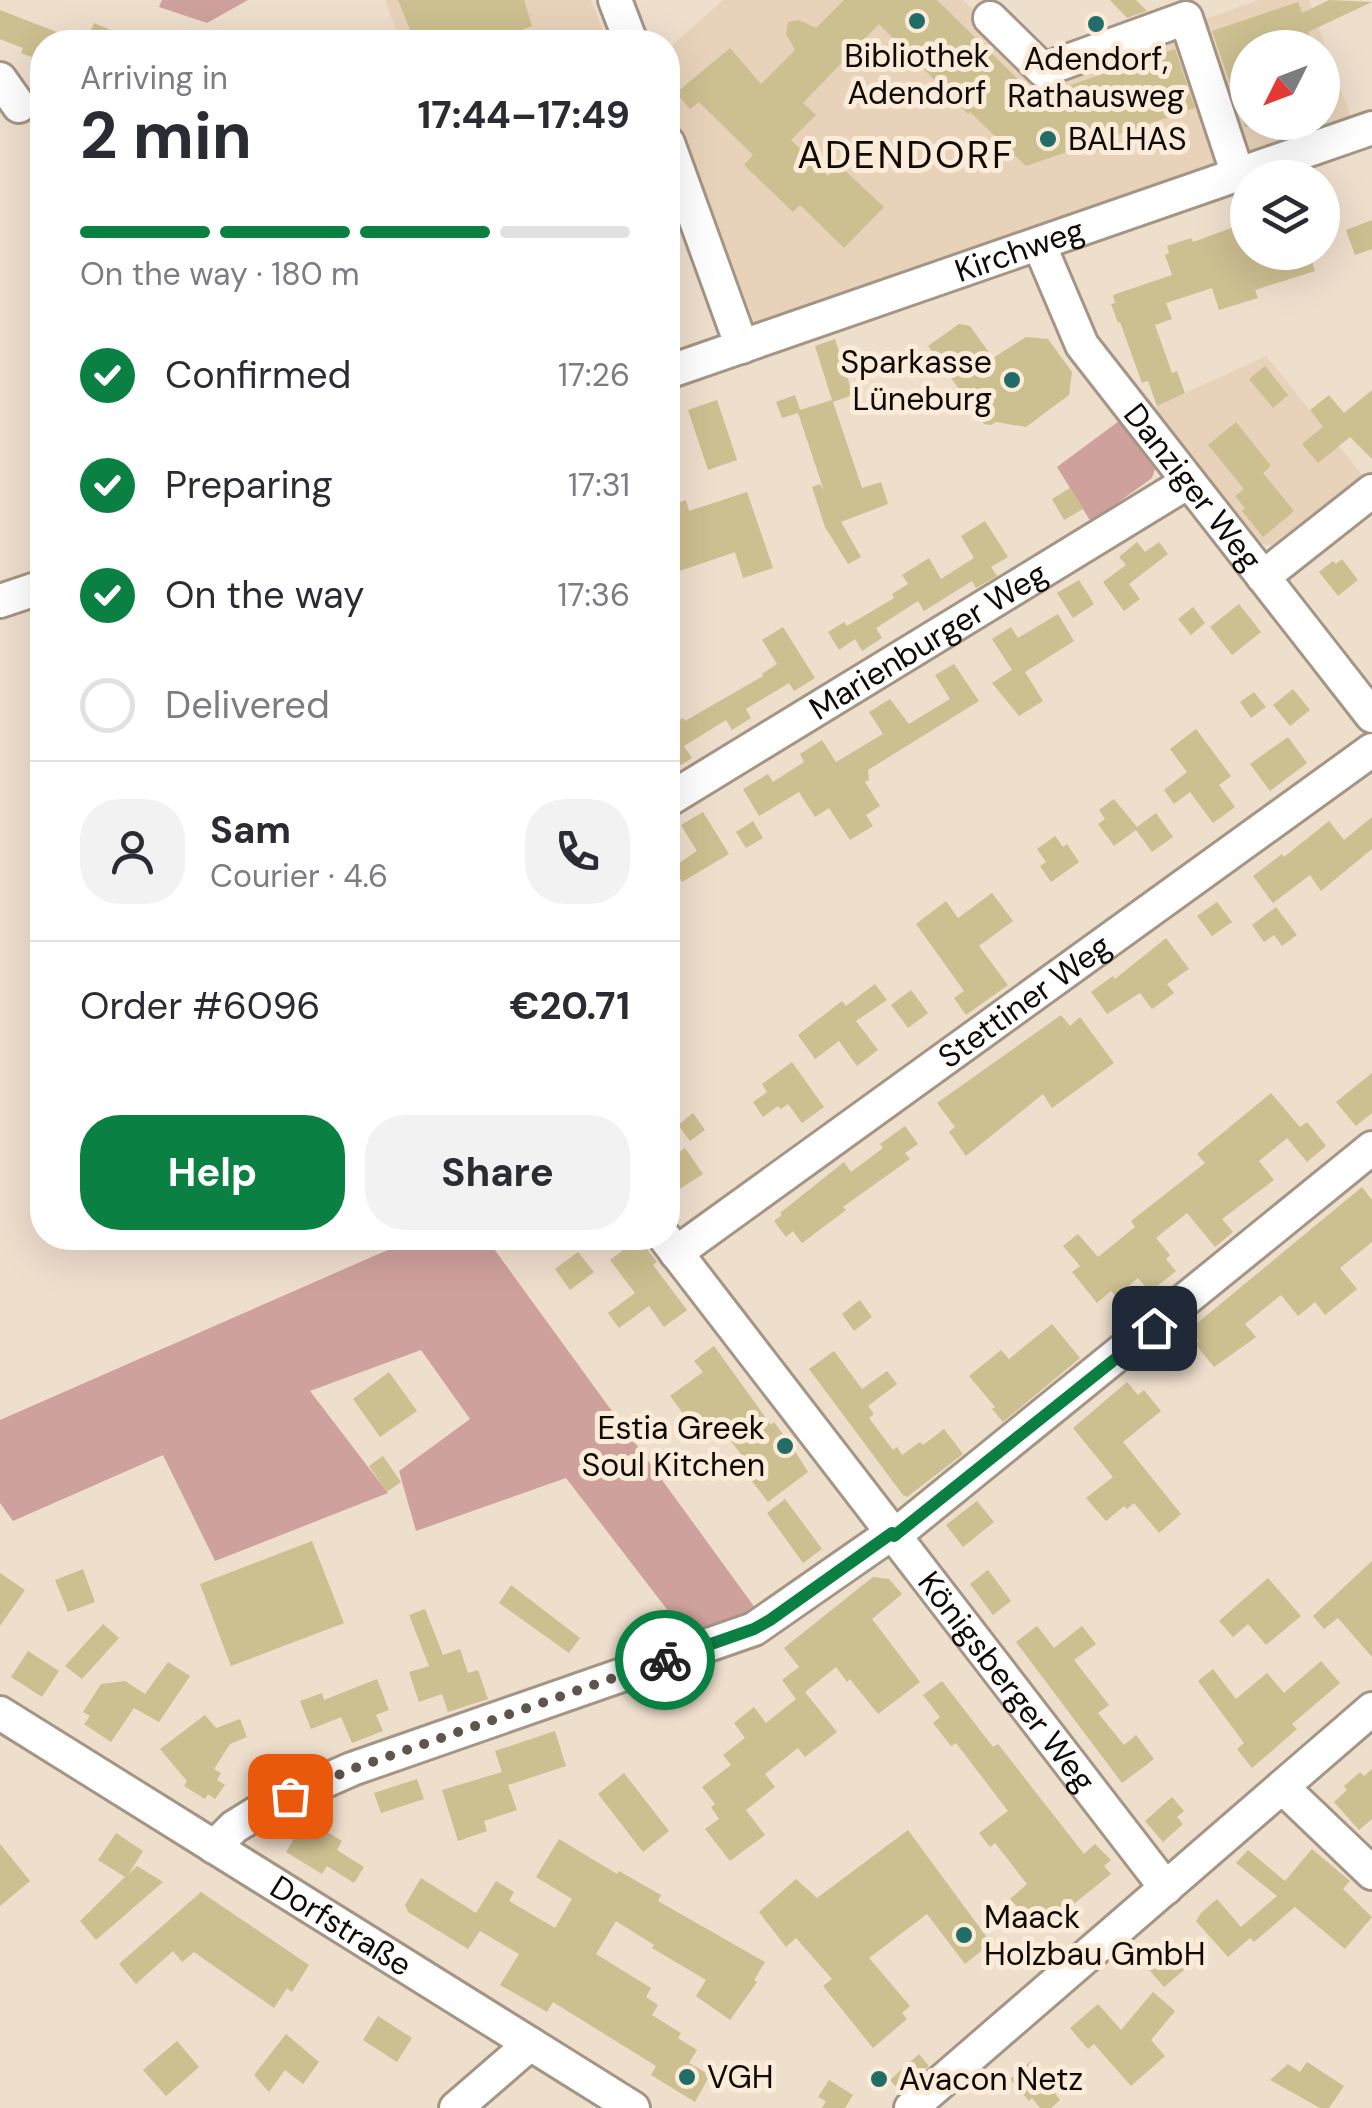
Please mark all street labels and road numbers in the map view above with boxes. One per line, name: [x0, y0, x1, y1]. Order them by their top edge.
street label: Kirchweg: [949, 208, 1090, 292]
street label: Danziger Weg: [1114, 395, 1272, 579]
street label: Marienburger Weg: [801, 552, 1055, 730]
street label: Stettiner Weg: [930, 925, 1119, 1078]
street label: Königsberger Weg: [909, 1563, 1105, 1800]
street label: Dorfstraße: [262, 1866, 420, 1986]

